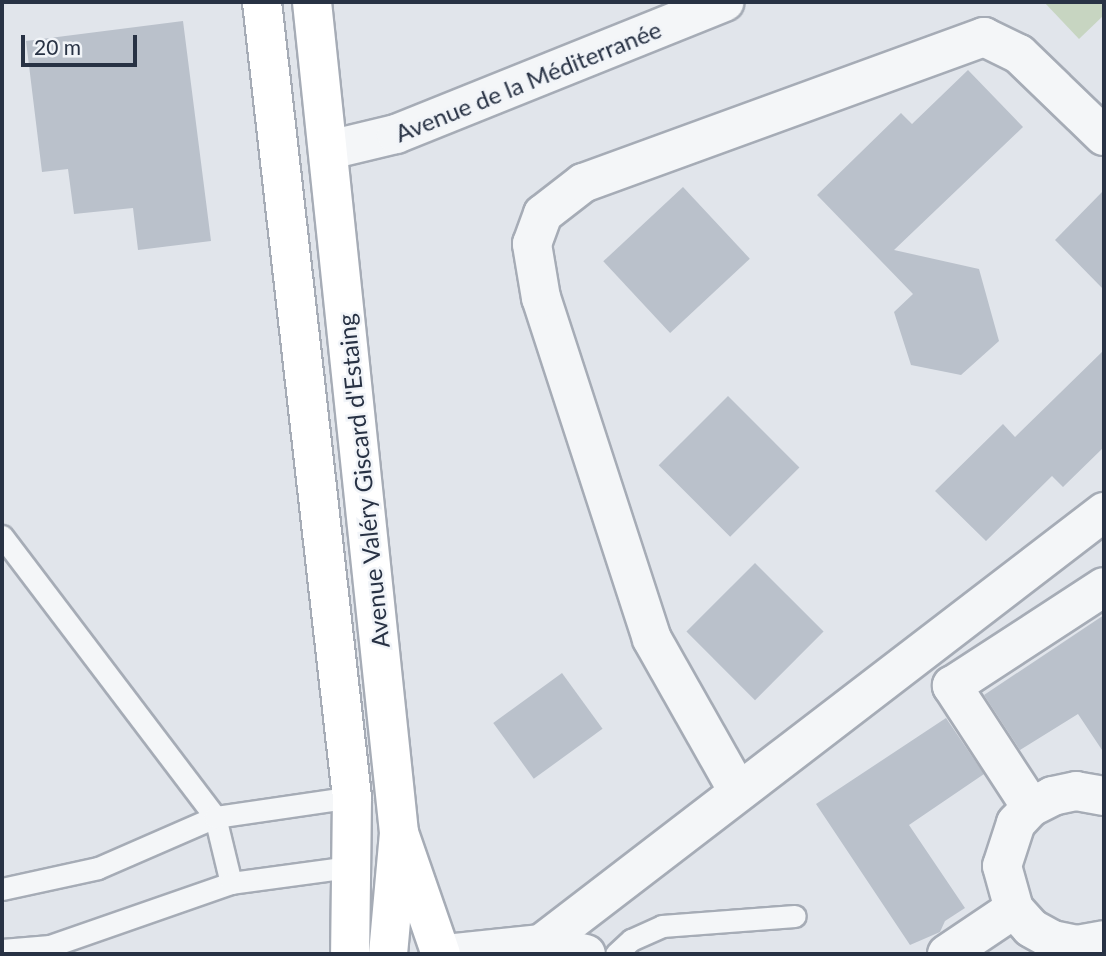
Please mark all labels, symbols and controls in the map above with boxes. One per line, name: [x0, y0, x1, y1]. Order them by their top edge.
street label: Avenue de la Méditerranée: [391, 14, 665, 148]
scale bar: [24, 21, 140, 65]
text: 20 m: [34, 34, 81, 59]
street label: Avenue Valéry Giscard d'Estaing: [331, 312, 395, 650]

